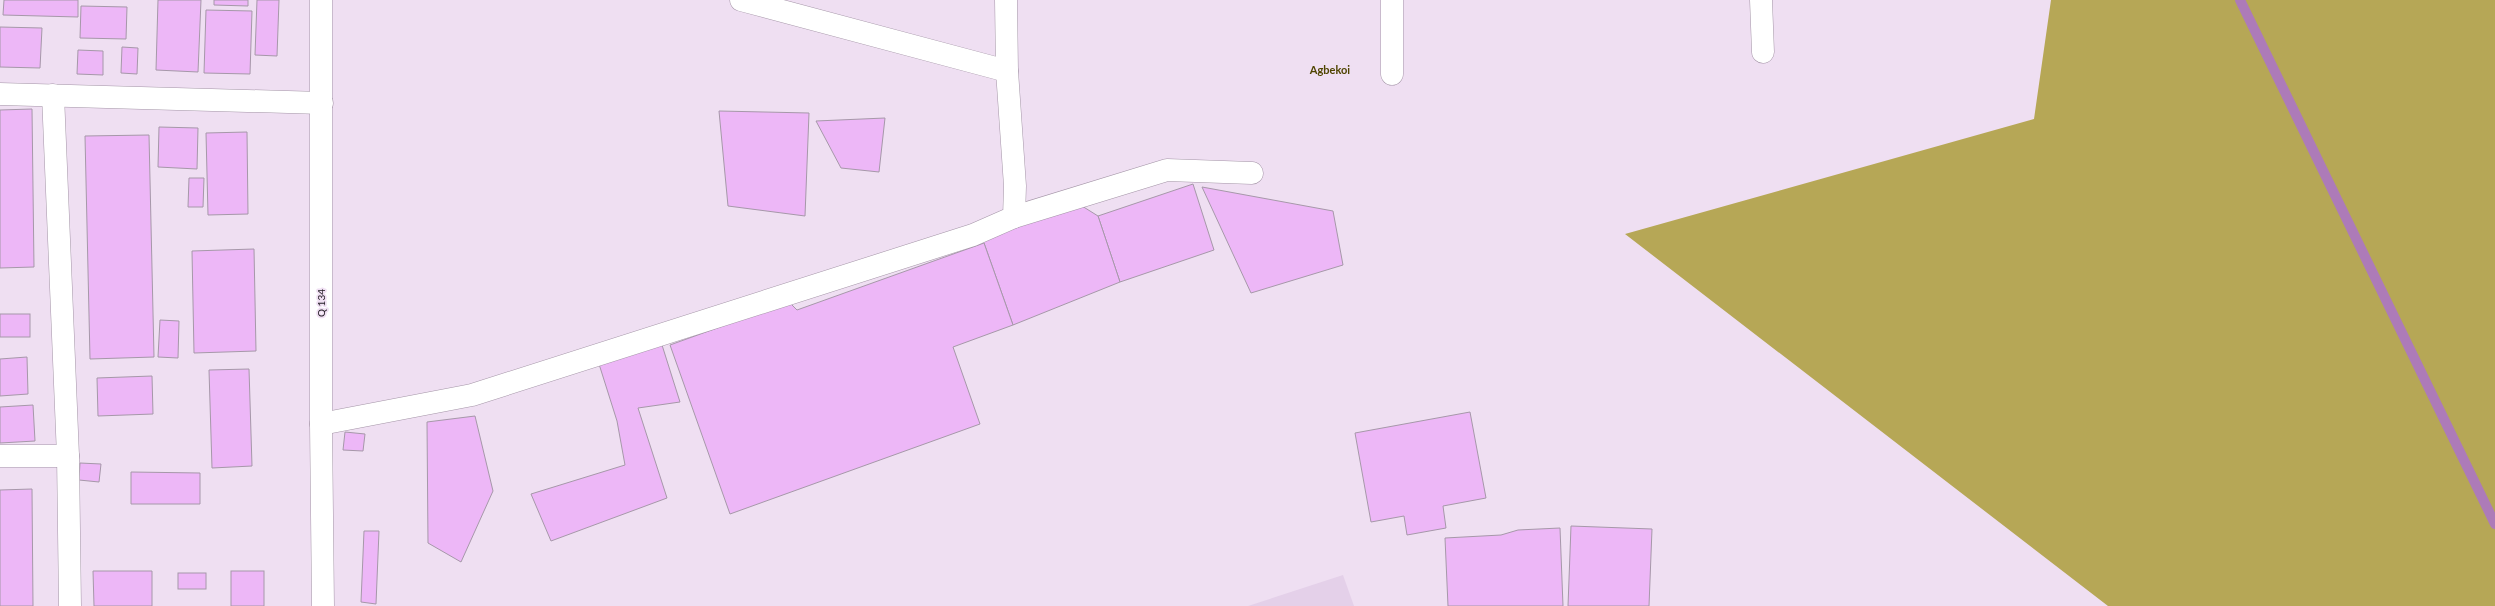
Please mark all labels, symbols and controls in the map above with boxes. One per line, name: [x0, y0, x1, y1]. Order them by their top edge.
district label: Agbekoi: [1309, 63, 1350, 76]
street label: Q 134: [315, 289, 327, 317]

